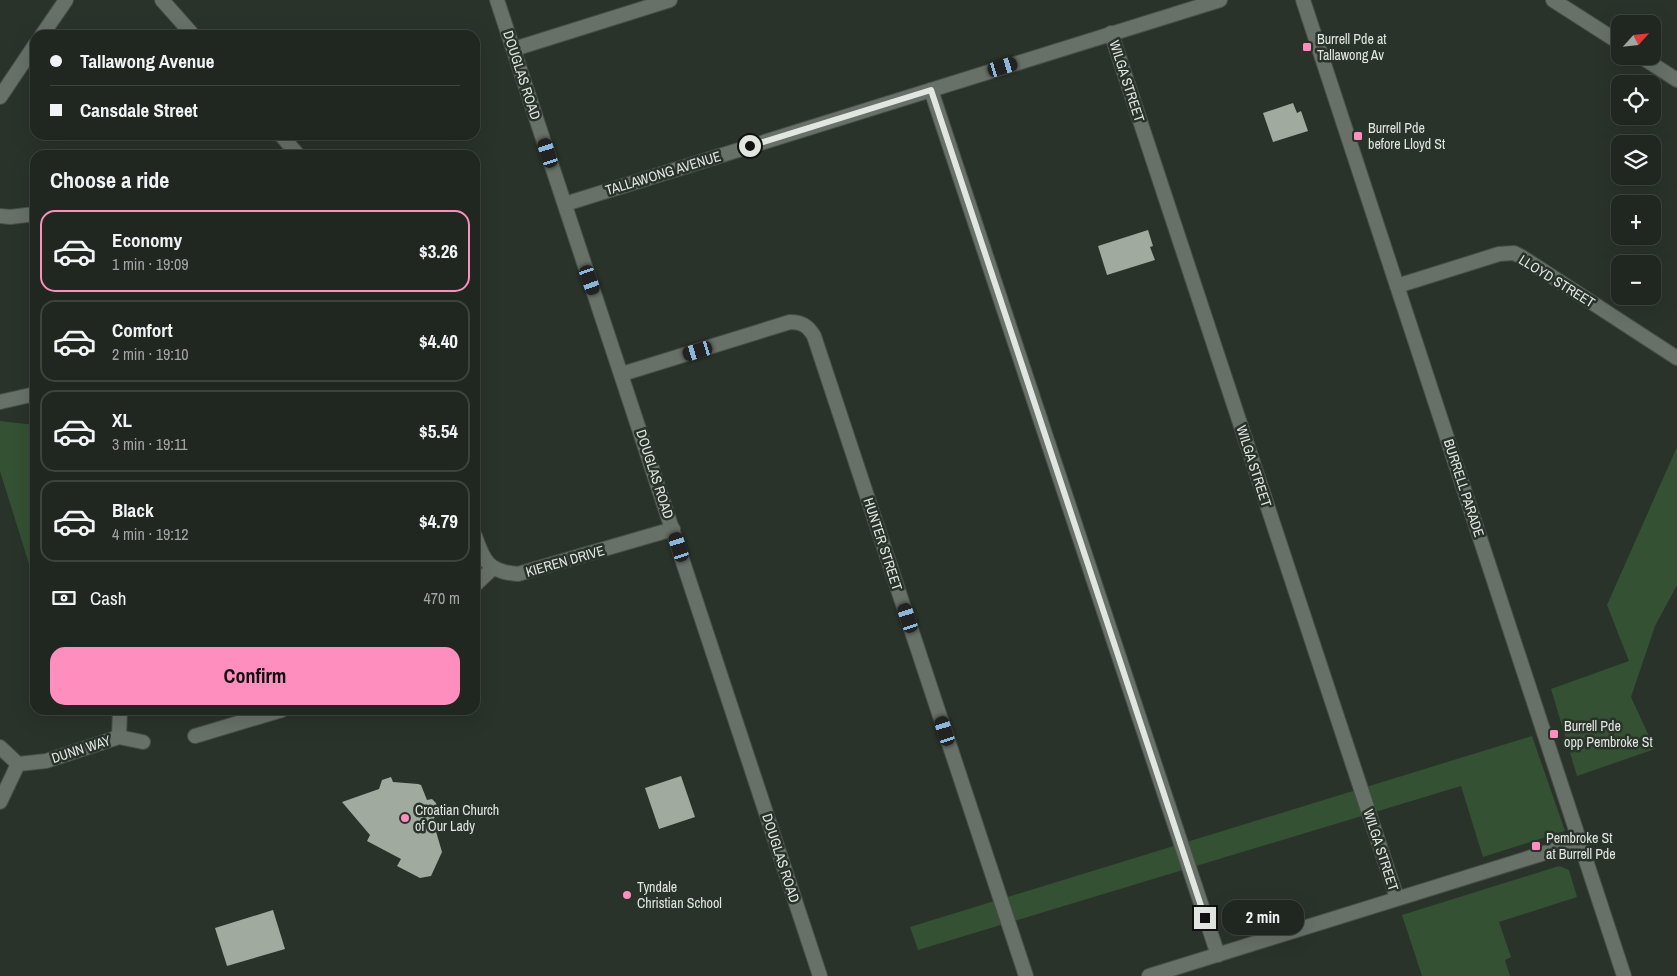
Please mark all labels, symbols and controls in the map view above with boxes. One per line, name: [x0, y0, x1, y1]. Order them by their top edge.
north arrow: [1611, 15, 1661, 65]
map controls: [1611, 15, 1661, 305]
street label: DOUGLAS ROAD: [499, 28, 545, 122]
place label: Burrell Pde at Tallawong Av: [1317, 30, 1387, 64]
street label: WILGA STREET: [1105, 38, 1149, 124]
marker: Burrell Pde at Tallawong Av: [1301, 41, 1313, 53]
text: Tallawong Avenue: [80, 48, 215, 74]
car: [986, 55, 1019, 79]
button: locate: [1611, 75, 1661, 125]
text: Cansdale Street: [80, 97, 198, 123]
place label: Burrell Pde before Lloyd St: [1368, 119, 1445, 153]
marker: Burrell Pde before Lloyd St: [1352, 130, 1364, 142]
route start: [739, 135, 761, 157]
button: layers: [1611, 135, 1661, 185]
car: [536, 136, 559, 170]
street label: TALLAWONG AVENUE: [603, 147, 723, 199]
text: Choose a ride: [50, 165, 169, 195]
button: +: [1611, 195, 1661, 245]
text: Economy: [112, 227, 182, 253]
icon: car: [52, 229, 97, 274]
text: $3.26: [419, 238, 458, 264]
street label: LLOYD STREET: [1516, 251, 1598, 311]
text: 1 min · 19:09: [112, 253, 189, 275]
button: −: [1611, 255, 1661, 305]
car: [578, 263, 601, 297]
text: Comfort: [112, 317, 173, 343]
icon: car: [52, 319, 97, 364]
text: $4.40: [419, 328, 458, 354]
car: [681, 339, 714, 363]
text: 2 min · 19:10: [112, 343, 189, 365]
text: XL: [112, 407, 132, 433]
icon: car: [52, 409, 97, 454]
text: $5.54: [419, 418, 458, 444]
street label: WILGA STREET: [1232, 423, 1276, 509]
street label: DOUGLAS ROAD: [632, 427, 678, 521]
text: 3 min · 19:11: [112, 433, 188, 455]
street label: BURRELL PARADE: [1440, 437, 1488, 539]
street label: HUNTER STREET: [860, 495, 906, 593]
text: Black: [112, 497, 154, 523]
icon: car: [52, 499, 97, 544]
text: $4.79: [419, 508, 458, 534]
text: 4 min · 19:12: [112, 523, 189, 545]
car: [667, 530, 690, 564]
street label: KIEREN DRIVE: [524, 541, 606, 581]
icon: cash: [50, 584, 78, 612]
text: Cash: [90, 585, 126, 611]
text: 470 m: [424, 587, 460, 609]
car: [896, 601, 919, 635]
button: Confirm: [50, 647, 460, 705]
car: [933, 714, 956, 748]
place label: Burrell Pde opp Pembroke St: [1564, 717, 1653, 751]
marker: Burrell Pde opp Pembroke St: [1548, 728, 1560, 740]
street label: DUNN WAY: [49, 731, 113, 767]
place label: Croatian Church of Our Lady: [415, 801, 499, 835]
street label: WILGA STREET: [1359, 807, 1403, 893]
street label: DOUGLAS ROAD: [758, 811, 804, 905]
marker: Croatian Church of Our Lady: [399, 812, 411, 824]
place label: Pembroke St at Burrell Pde: [1546, 829, 1616, 863]
marker: Pembroke St at Burrell Pde: [1530, 840, 1542, 852]
place label: Tyndale Christian School: [637, 878, 722, 912]
marker: Tyndale Christian School: [621, 889, 633, 901]
callout: 2 min: [1222, 900, 1305, 936]
text: 2 min: [1246, 906, 1280, 928]
route end: [1194, 907, 1216, 929]

